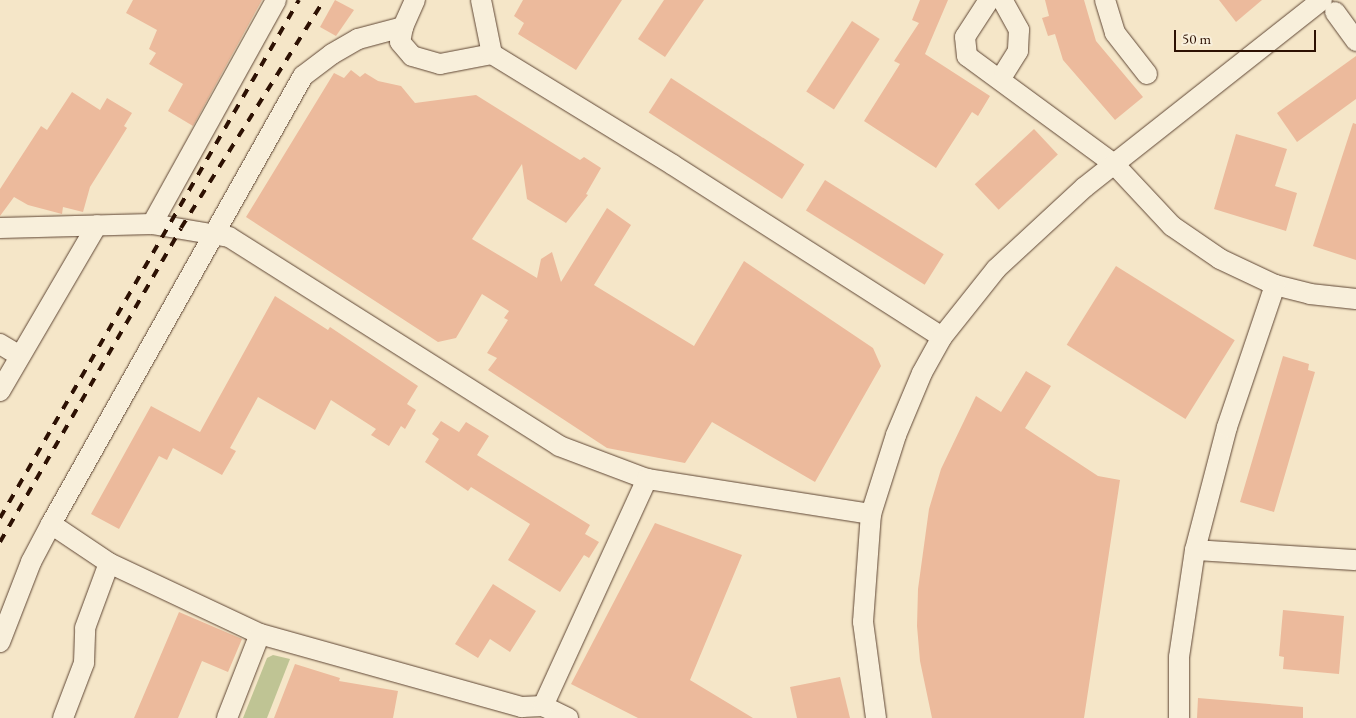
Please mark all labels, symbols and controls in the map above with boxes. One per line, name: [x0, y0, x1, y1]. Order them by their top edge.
scale bar: [1176, 20, 1318, 52]
text: 50 m: [1182, 29, 1211, 48]

